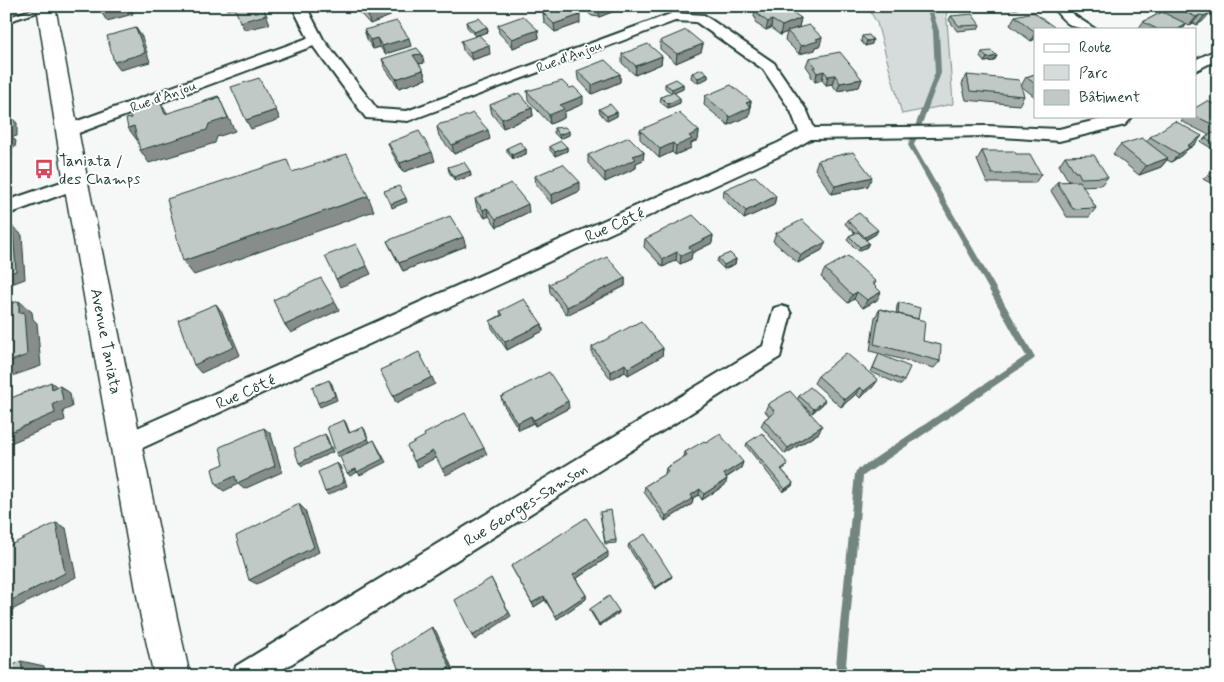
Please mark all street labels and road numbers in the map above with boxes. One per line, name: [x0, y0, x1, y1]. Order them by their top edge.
street label: Rue d'Anjou: [534, 36, 605, 78]
street label: Rue d'Anjou: [128, 77, 199, 117]
street label: Rue Côté: [582, 203, 648, 248]
street label: Avenue Taniata: [85, 287, 126, 396]
street label: Rue Côté: [213, 370, 279, 415]
street label: Rue Georges-Samson: [460, 459, 592, 553]

